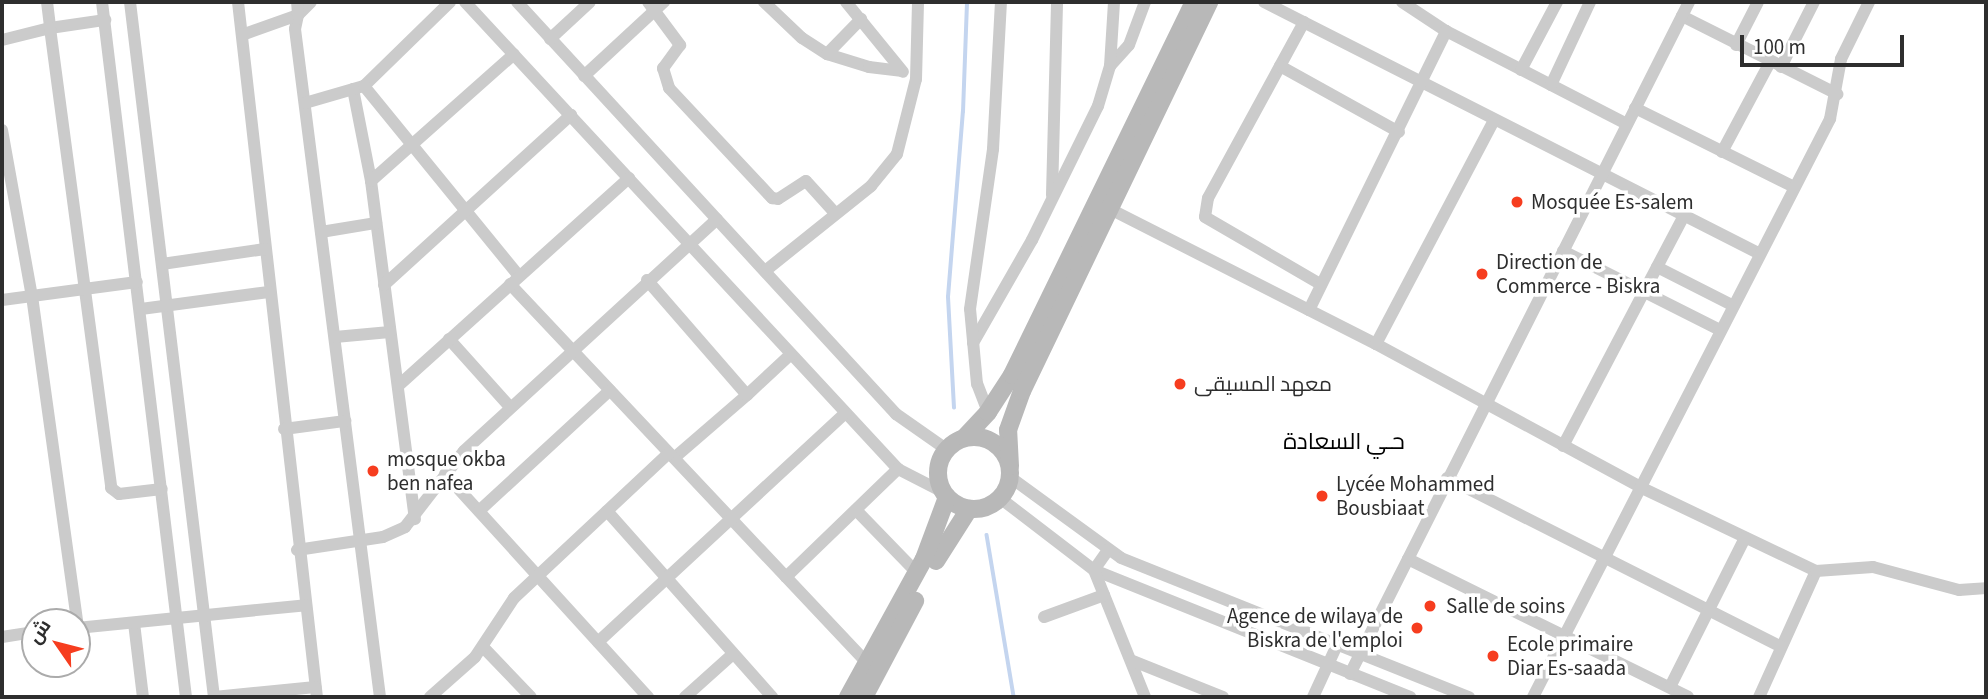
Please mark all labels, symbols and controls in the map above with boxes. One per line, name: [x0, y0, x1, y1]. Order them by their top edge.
scale bar: [1743, 21, 1908, 65]
text: 100 m: [1753, 32, 1806, 62]
place label: Mosquée Es-salem: [1531, 189, 1694, 215]
marker: Mosquée Es-salem: [1509, 194, 1525, 210]
place label: Direction de Commerce - Biskra: [1496, 249, 1660, 299]
marker: Direction de Commerce - Biskra: [1474, 266, 1490, 282]
place label: معهد المسيقى: [1194, 371, 1332, 397]
marker: معهد المسيقى: [1172, 376, 1188, 392]
district label: حـي السعادة: [1283, 428, 1405, 456]
place label: mosque okba ben nafea: [387, 446, 506, 496]
marker: mosque okba ben nafea: [365, 463, 381, 479]
place label: Lycée Mohammed Bousbiaat: [1336, 471, 1495, 521]
marker: Lycée Mohammed Bousbiaat: [1314, 488, 1330, 504]
place label: Salle de soins: [1446, 593, 1565, 619]
marker: Salle de soins: [1420, 596, 1440, 616]
place label: Agence de wilaya de Biskra de l'emploi: [1227, 603, 1403, 653]
north arrow: [21, 608, 91, 678]
text: ش: [22, 614, 58, 650]
marker: Agence de wilaya de Biskra de l'emploi: [1409, 620, 1425, 636]
place label: Ecole primaire Diar Es-saada: [1507, 631, 1633, 681]
marker: Ecole primaire Diar Es-saada: [1485, 648, 1501, 664]

